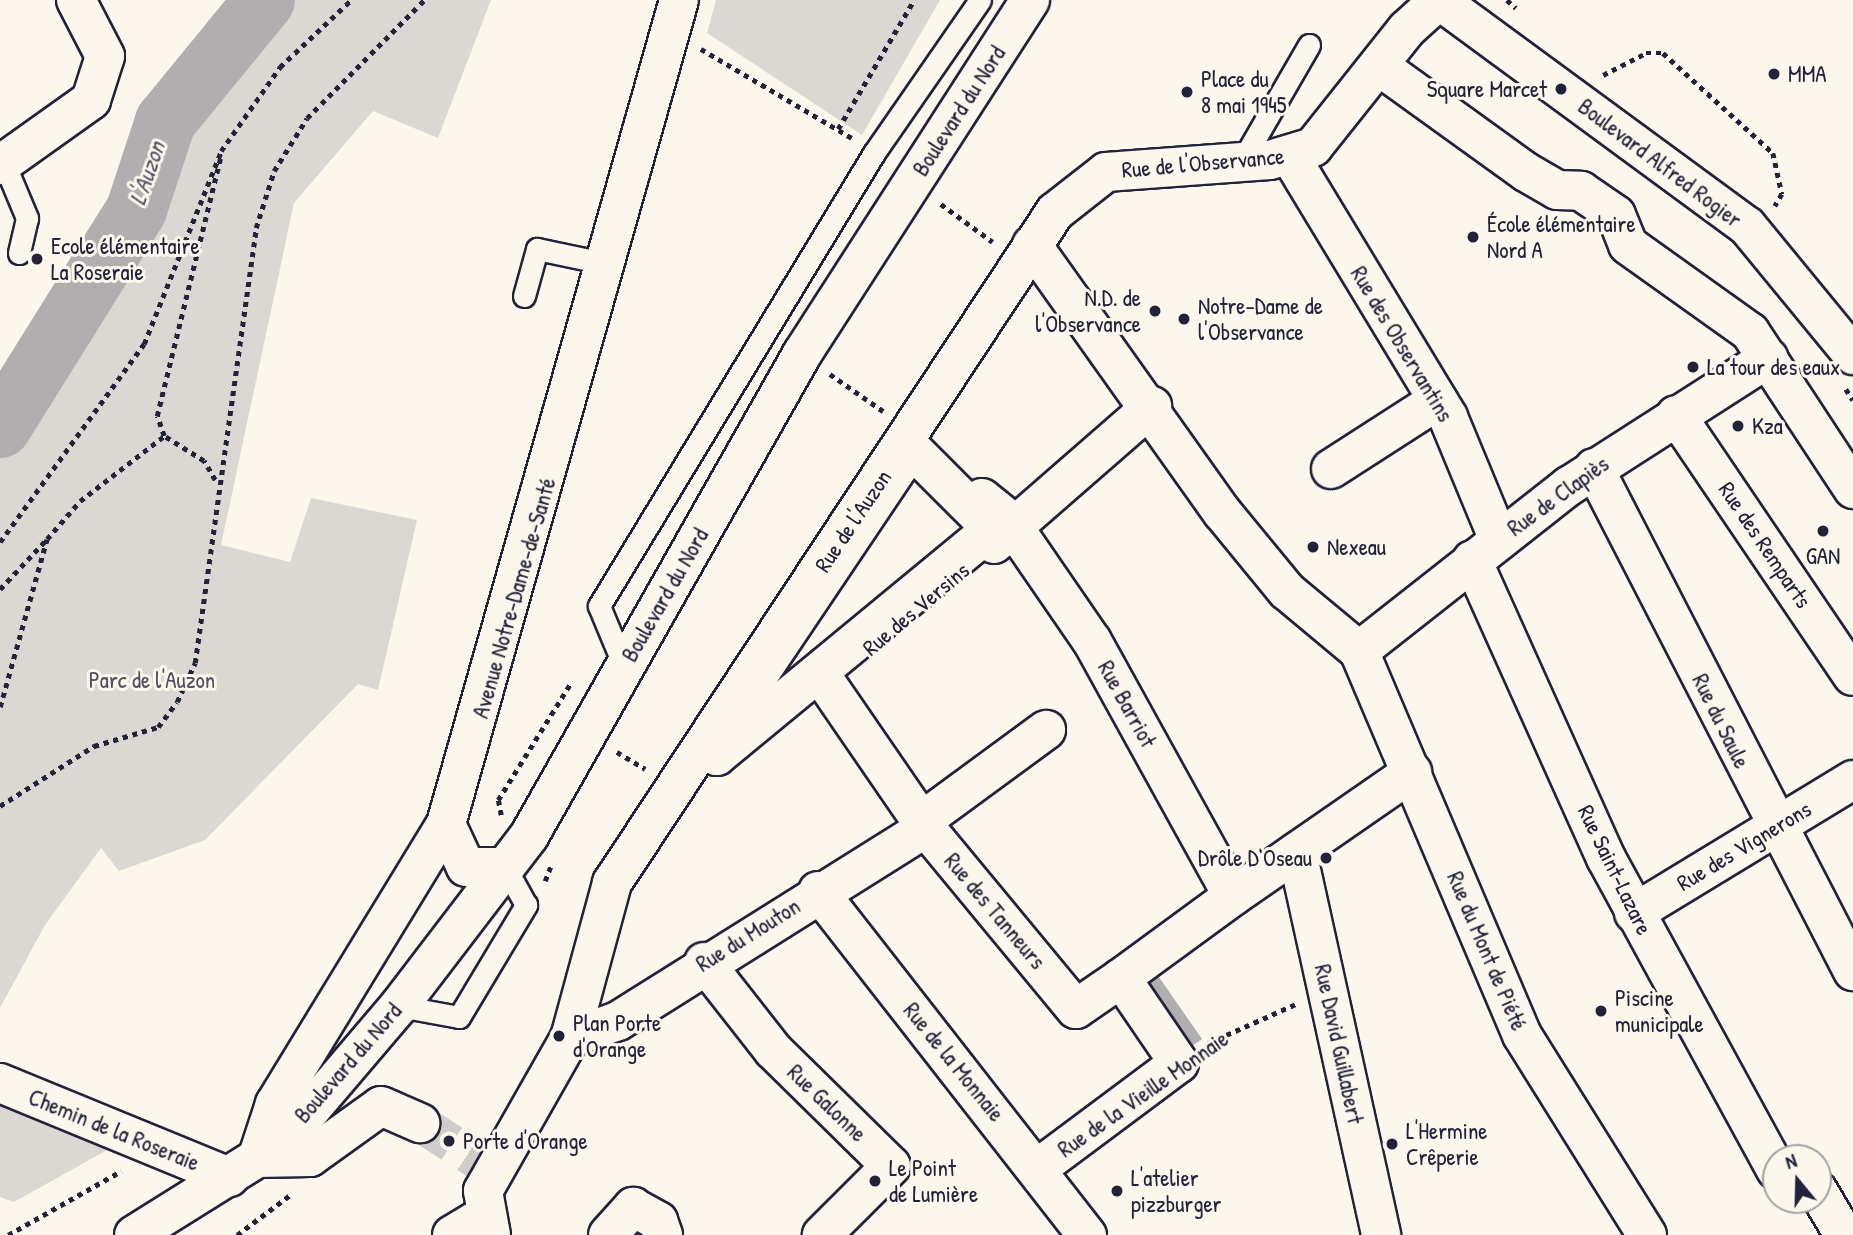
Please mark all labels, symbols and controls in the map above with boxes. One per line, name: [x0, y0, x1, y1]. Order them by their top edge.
street label: Boulevard du Nord: [907, 41, 1011, 181]
place label: MMA: [1788, 60, 1827, 88]
place label: Place du 8 mai 1945: [1201, 65, 1286, 119]
marker: MMA: [1766, 66, 1782, 82]
place label: Square Marcet: [1427, 75, 1547, 103]
marker: Square Marcet: [1553, 81, 1569, 97]
marker: Place du 8 mai 1945: [1179, 84, 1195, 100]
street label: Boulevard Alfred Rogier: [1573, 92, 1747, 234]
water label: L'Auzon: [123, 138, 171, 208]
street label: Rue de l'Observance: [1121, 142, 1285, 184]
place label: École élémentaire Nord A: [1487, 210, 1636, 264]
marker: École élémentaire Nord A: [1465, 229, 1481, 245]
place label: Ecole élémentaire La Roseraie: [51, 232, 200, 286]
marker: Ecole élémentaire La Roseraie: [29, 251, 45, 267]
street label: Rue des Observantins: [1345, 261, 1459, 427]
place label: N.D. de l'Observance: [1035, 284, 1141, 338]
place label: Notre-Dame de l'Observance: [1198, 292, 1323, 346]
marker: N.D. de l'Observance: [1147, 303, 1163, 319]
marker: Notre-Dame de l'Observance: [1176, 311, 1192, 327]
place label: La tour des eaux: [1707, 353, 1840, 381]
marker: La tour des eaux: [1685, 359, 1701, 375]
place label: Kza: [1752, 412, 1783, 440]
marker: Kza: [1730, 418, 1746, 434]
street label: Rue de Clapiès: [1502, 450, 1614, 542]
street label: Rue de l'Auzon: [809, 465, 897, 577]
street label: Avenue Notre-Dame-de-Santé: [466, 475, 562, 721]
street label: Rue des Remparts: [1713, 477, 1817, 613]
street label: Boulevard du Nord: [616, 523, 714, 667]
marker: GAN: [1815, 523, 1831, 539]
place label: Nexeau: [1327, 533, 1386, 561]
marker: Nexeau: [1305, 539, 1321, 555]
place label: GAN: [1806, 542, 1840, 570]
street label: Rue des Versins: [857, 556, 975, 662]
street label: Rue Barriot: [1092, 656, 1162, 752]
park label: Parc de l'Auzon: [89, 666, 215, 694]
street label: Rue du Saule: [1686, 669, 1756, 773]
street label: Rue des Vignerons: [1672, 795, 1816, 897]
street label: Rue Saint-Lazare: [1572, 801, 1658, 939]
place label: Drôle D‘Oseau: [1198, 844, 1312, 872]
street label: Rue des Tanneurs: [938, 847, 1052, 975]
marker: Drôle D‘Oseau: [1318, 850, 1334, 866]
street label: Rue du Mont de Piété: [1441, 867, 1533, 1035]
street label: Rue du Mouton: [691, 892, 805, 978]
street label: Rue David Guillabert: [1309, 962, 1369, 1126]
place label: Piscine municipale: [1615, 984, 1704, 1038]
street label: Rue de la Monnaie: [898, 997, 1010, 1127]
street label: Boulevard du Nord: [289, 998, 407, 1128]
marker: Piscine municipale: [1593, 1003, 1609, 1019]
place label: Plan Porte d'Orange: [573, 1009, 661, 1063]
street label: Rue de la Vieille Monnaie: [1052, 1025, 1234, 1163]
marker: Plan Porte d'Orange: [551, 1028, 567, 1044]
street label: Rue Galonne: [782, 1059, 872, 1147]
street label: Chemin de la Roseraie: [25, 1083, 203, 1177]
place label: L'Hermine Crêperie: [1406, 1117, 1487, 1171]
place label: Porte d'Orange: [463, 1127, 588, 1155]
marker: Porte d'Orange: [441, 1133, 457, 1149]
marker: L'Hermine Crêperie: [1384, 1136, 1400, 1152]
north arrow: [1762, 1144, 1832, 1214]
text: N: [1782, 1147, 1800, 1175]
place label: Le Point de Lumière: [889, 1154, 978, 1208]
place label: L'atelier pizzburger: [1131, 1164, 1221, 1218]
marker: Le Point de Lumière: [867, 1173, 883, 1189]
marker: L'atelier pizzburger: [1109, 1183, 1125, 1199]

